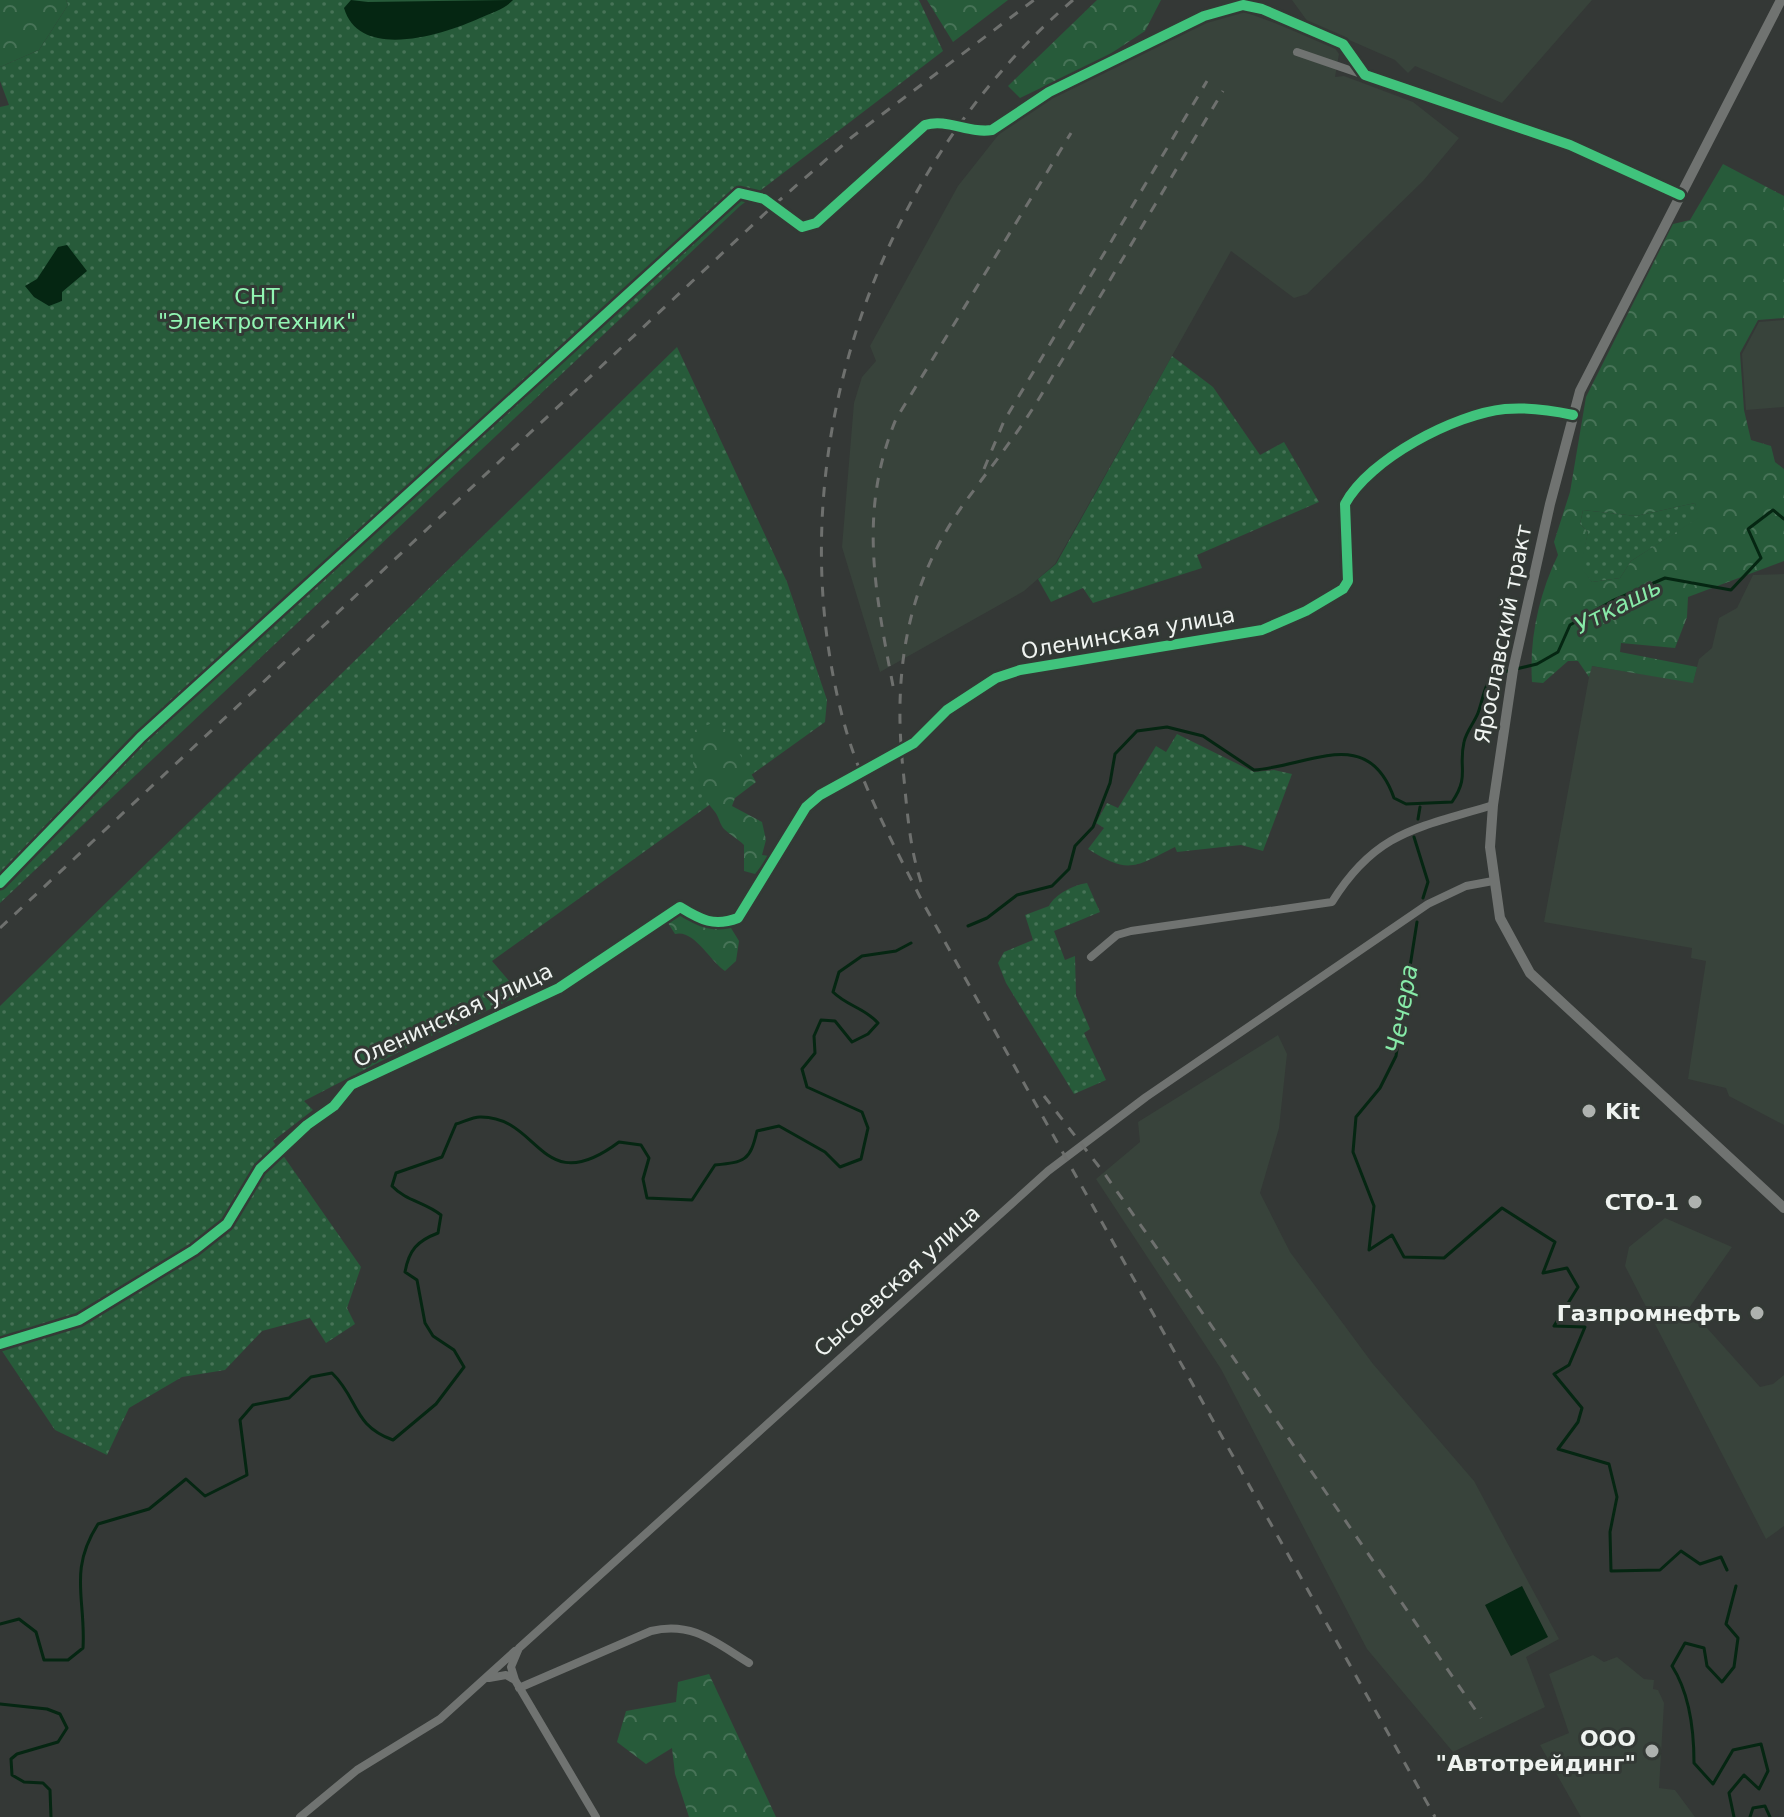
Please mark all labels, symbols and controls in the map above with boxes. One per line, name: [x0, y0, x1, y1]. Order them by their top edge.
park label: СНТ "Электротехник": [158, 284, 356, 334]
street label: Ярославский тракт: [1469, 522, 1537, 746]
water label: Уткашь: [1570, 572, 1666, 640]
street label: Оленинская улица: [1019, 602, 1237, 664]
street label: Оленинская улица: [349, 958, 557, 1072]
water label: Чечера: [1380, 962, 1424, 1056]
place label: Kit: [1605, 1099, 1641, 1124]
marker: Kit: [1580, 1102, 1598, 1120]
place label: СТО-1: [1605, 1190, 1679, 1215]
marker: СТО-1: [1686, 1193, 1704, 1211]
street label: Сысоевская улица: [809, 1200, 985, 1362]
place label: Газпромнефть: [1557, 1301, 1741, 1326]
marker: Газпромнефть: [1748, 1304, 1766, 1322]
place label: ООО "Автотрейдинг": [1436, 1726, 1636, 1776]
marker: ООО "Автотрейдинг": [1643, 1742, 1661, 1760]

